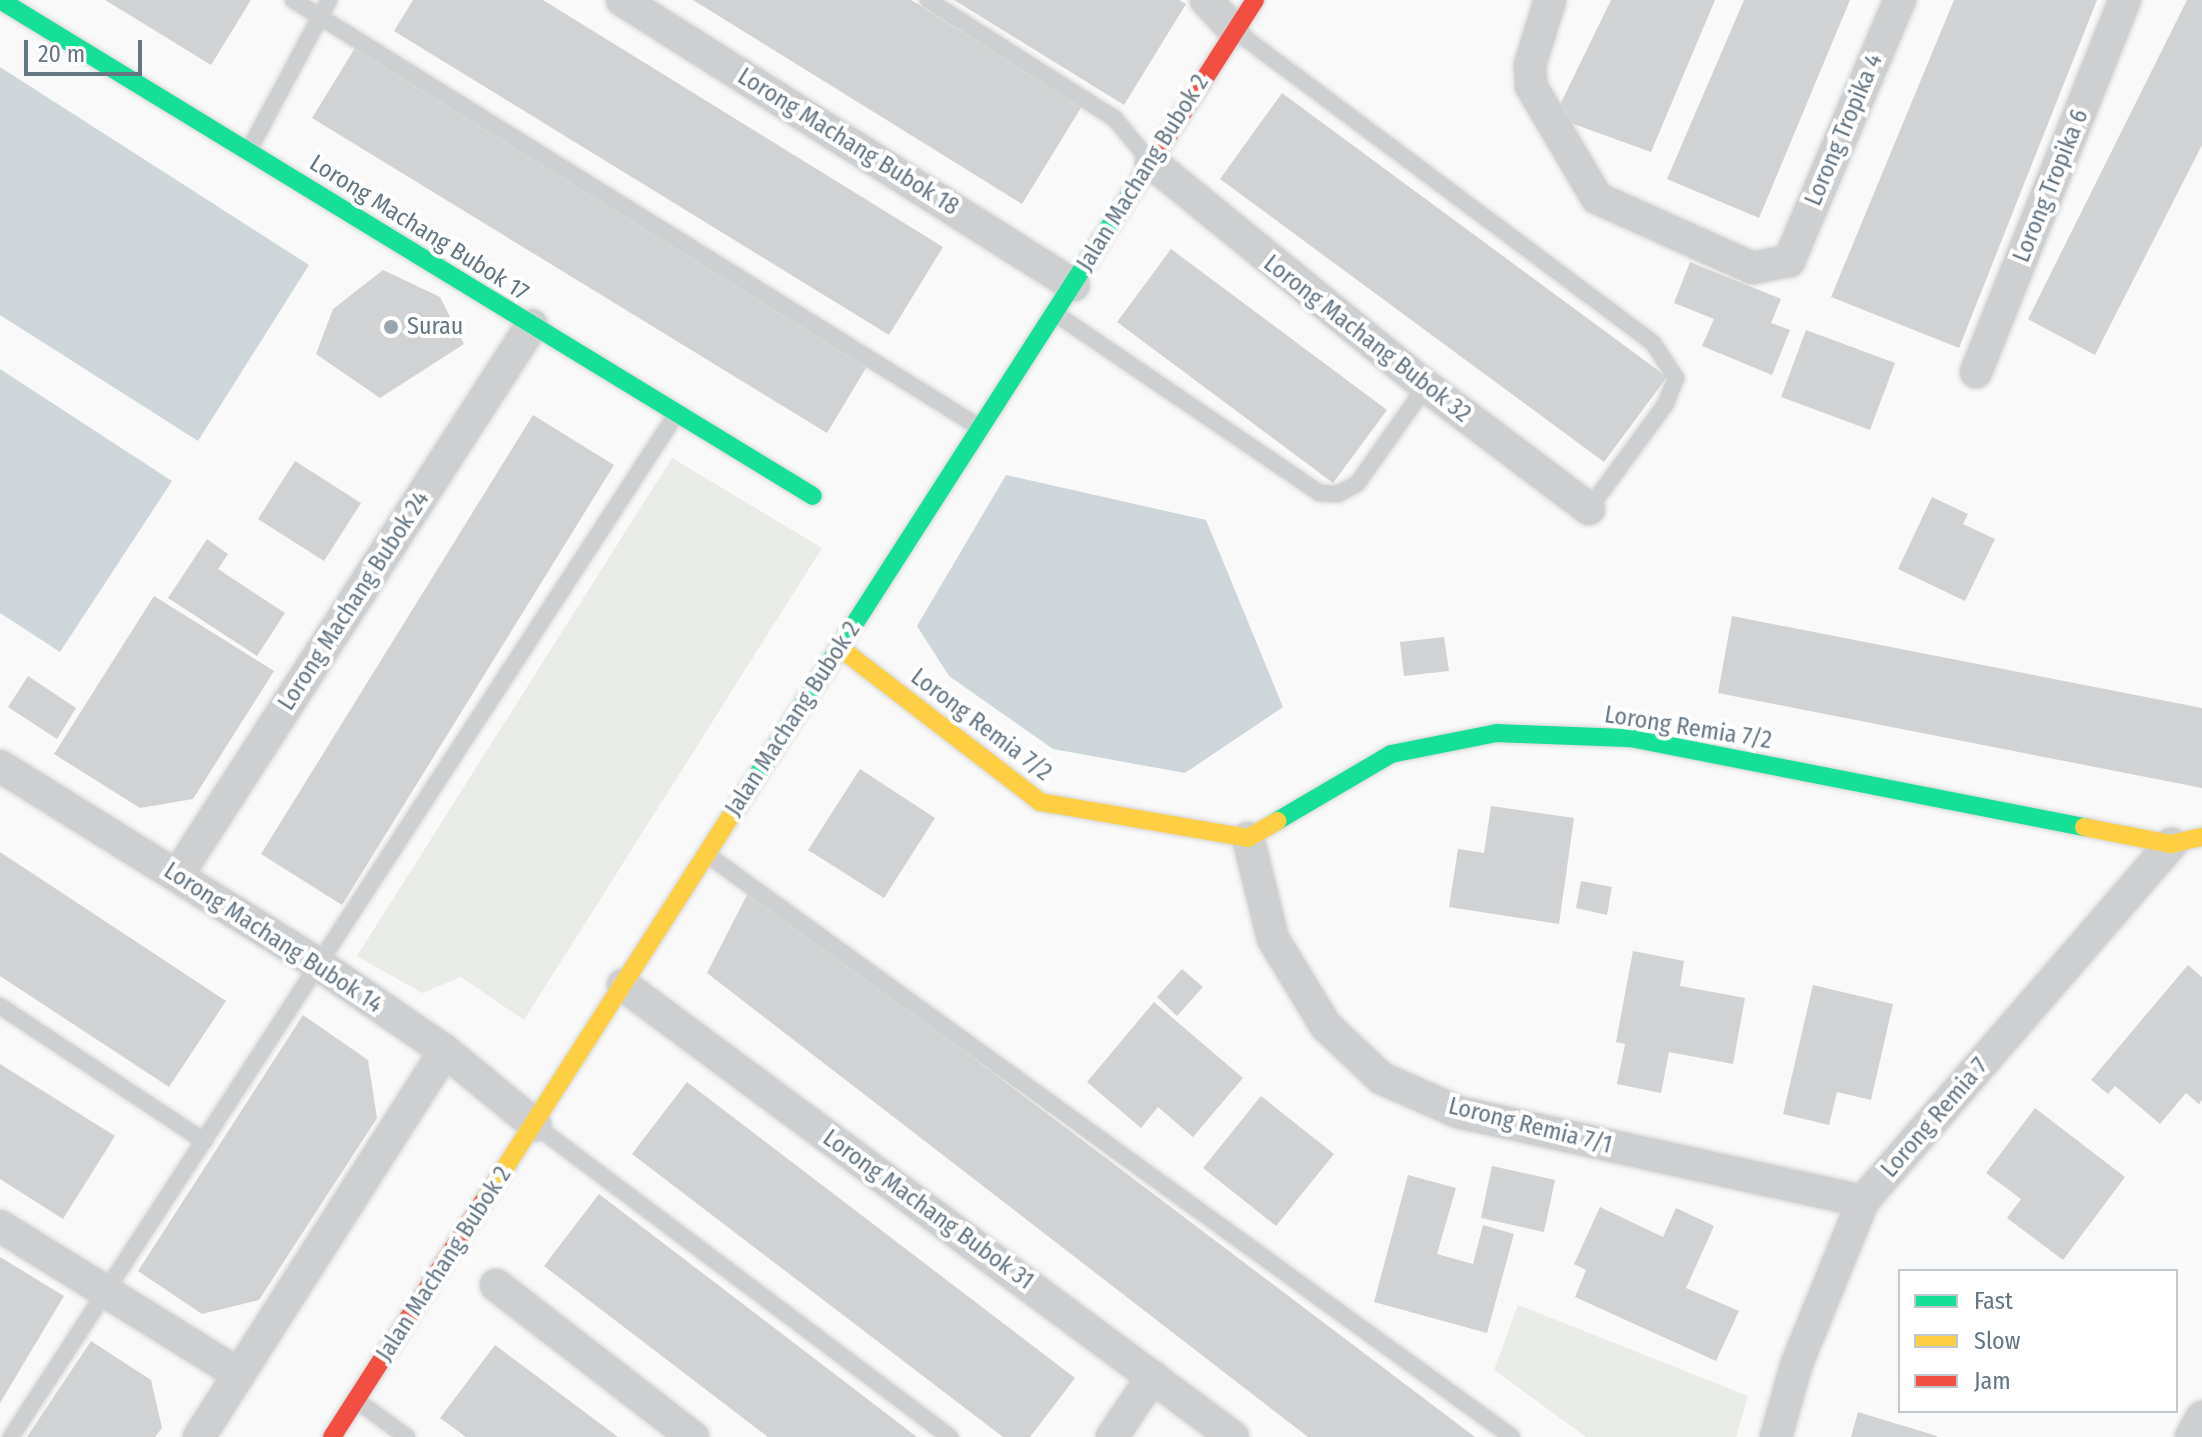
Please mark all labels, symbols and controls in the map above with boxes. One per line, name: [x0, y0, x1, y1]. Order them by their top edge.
scale bar: [28, 24, 146, 74]
text: 20 m: [38, 40, 85, 68]
street label: Lorong Tropika 4: [1799, 50, 1889, 210]
street label: Lorong Machang Bubok 18: [732, 62, 964, 222]
street label: Jalan Machang Bubok 2: [1071, 70, 1215, 276]
street label: Lorong Tropika 6: [2007, 105, 2095, 267]
street label: Lorong Machang Bubok 17: [304, 149, 534, 307]
street label: Lorong Machang Bubok 32: [1258, 249, 1476, 429]
place label: Surau: [407, 313, 463, 341]
marker: Surau: [382, 318, 400, 336]
street label: Lorong Machang Bubok 24: [272, 486, 436, 716]
street label: Jalan Machang Bubok 2: [719, 616, 867, 822]
street label: Lorong Remia 7/2: [905, 663, 1057, 787]
street label: Lorong Remia 7/2: [1602, 701, 1774, 755]
street label: Lorong Machang Bubok 14: [158, 857, 388, 1019]
street label: Lorong Remia 7: [1875, 1052, 1995, 1184]
street label: Lorong Remia 7/1: [1445, 1092, 1615, 1160]
street label: Lorong Machang Bubok 31: [817, 1124, 1039, 1296]
street label: Jalan Machang Bubok 2: [370, 1161, 518, 1367]
legend: [1898, 1269, 2178, 1413]
text: Fast: [1974, 1287, 2013, 1315]
text: Slow: [1974, 1327, 2020, 1355]
text: Jam: [1974, 1367, 2011, 1395]

